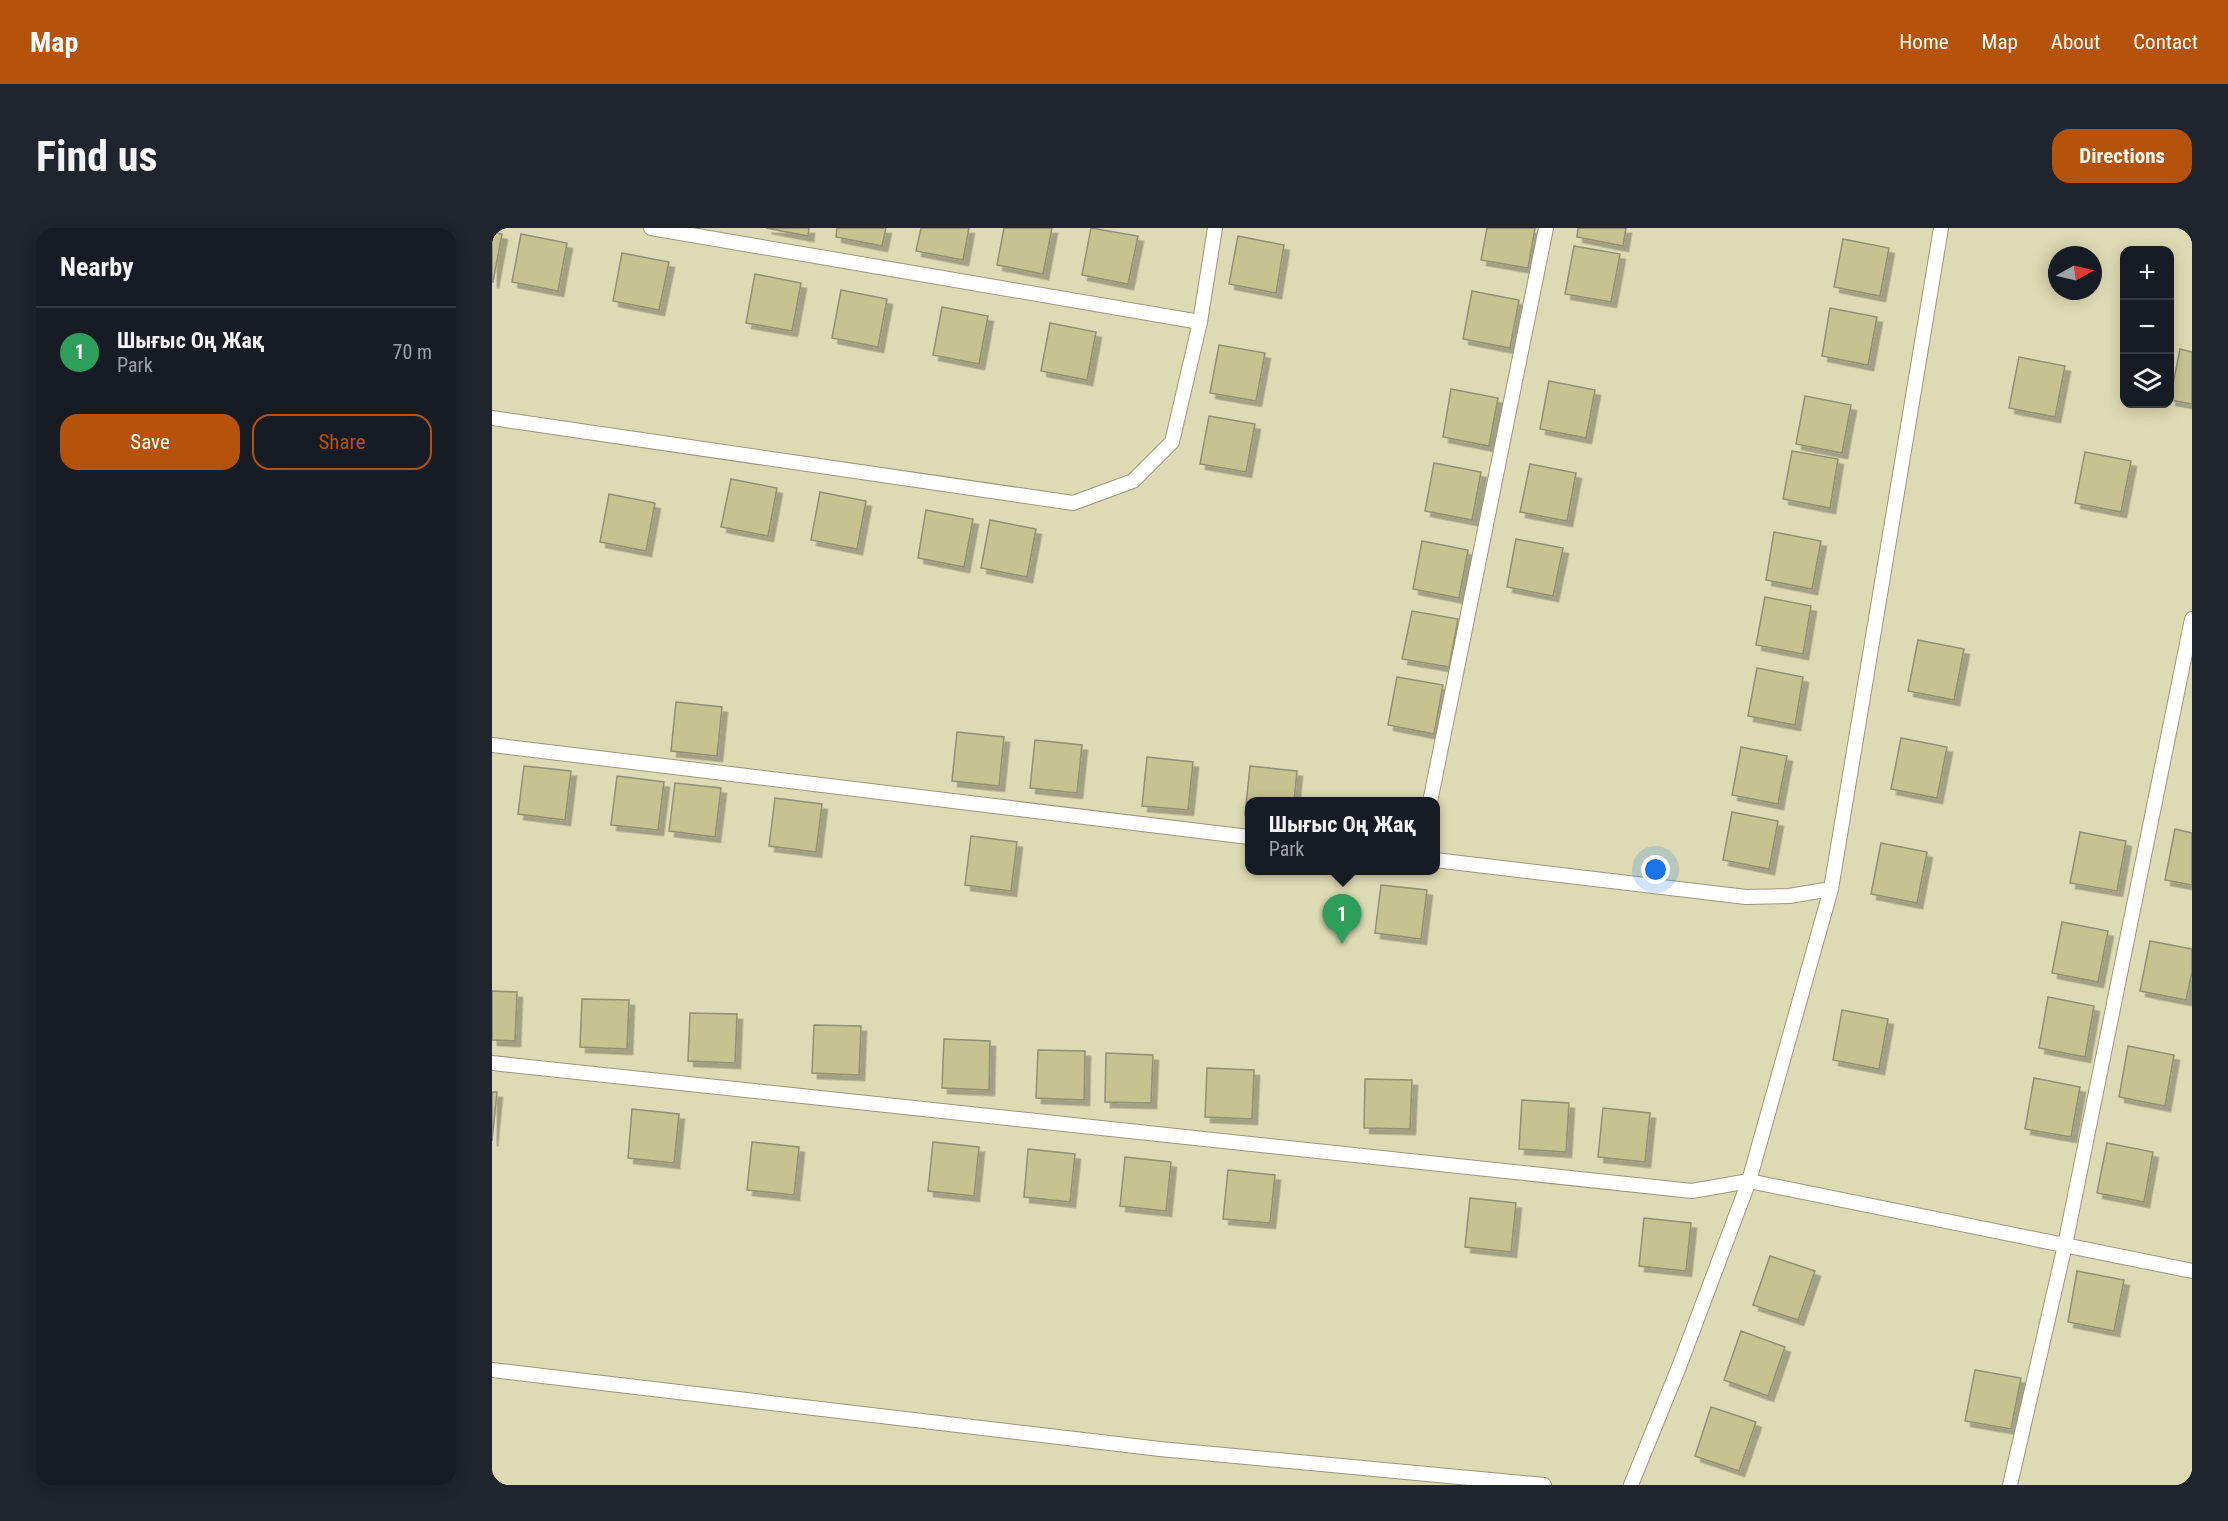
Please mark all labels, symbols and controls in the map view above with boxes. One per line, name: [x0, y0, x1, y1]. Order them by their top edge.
text: Map: [30, 26, 78, 59]
text: Home: [1899, 30, 1949, 54]
text: Map: [1982, 30, 2018, 54]
text: About: [2051, 30, 2100, 54]
text: Contact: [2133, 30, 2198, 54]
button: Directions: [2052, 129, 2192, 183]
text: Find us: [36, 132, 157, 181]
north arrow: [2048, 246, 2102, 300]
map controls: [2120, 246, 2174, 408]
button: +: [2120, 246, 2174, 300]
text: Nearby: [60, 252, 134, 282]
button: −: [2120, 300, 2174, 354]
text: Шығыс Оң Жақ: [117, 328, 265, 353]
text: 1: [74, 340, 85, 364]
text: 70 m: [393, 340, 432, 364]
text: Park: [117, 353, 153, 377]
button: layers: [2120, 354, 2174, 408]
button: Save: [60, 414, 240, 470]
button: Share: [252, 414, 432, 470]
popup: [1245, 797, 1440, 875]
text: Шығыс Оң Жақ: [1269, 812, 1416, 837]
text: Park: [1269, 837, 1304, 861]
your location: [1641, 855, 1670, 884]
pin: 1: [1322, 894, 1362, 944]

